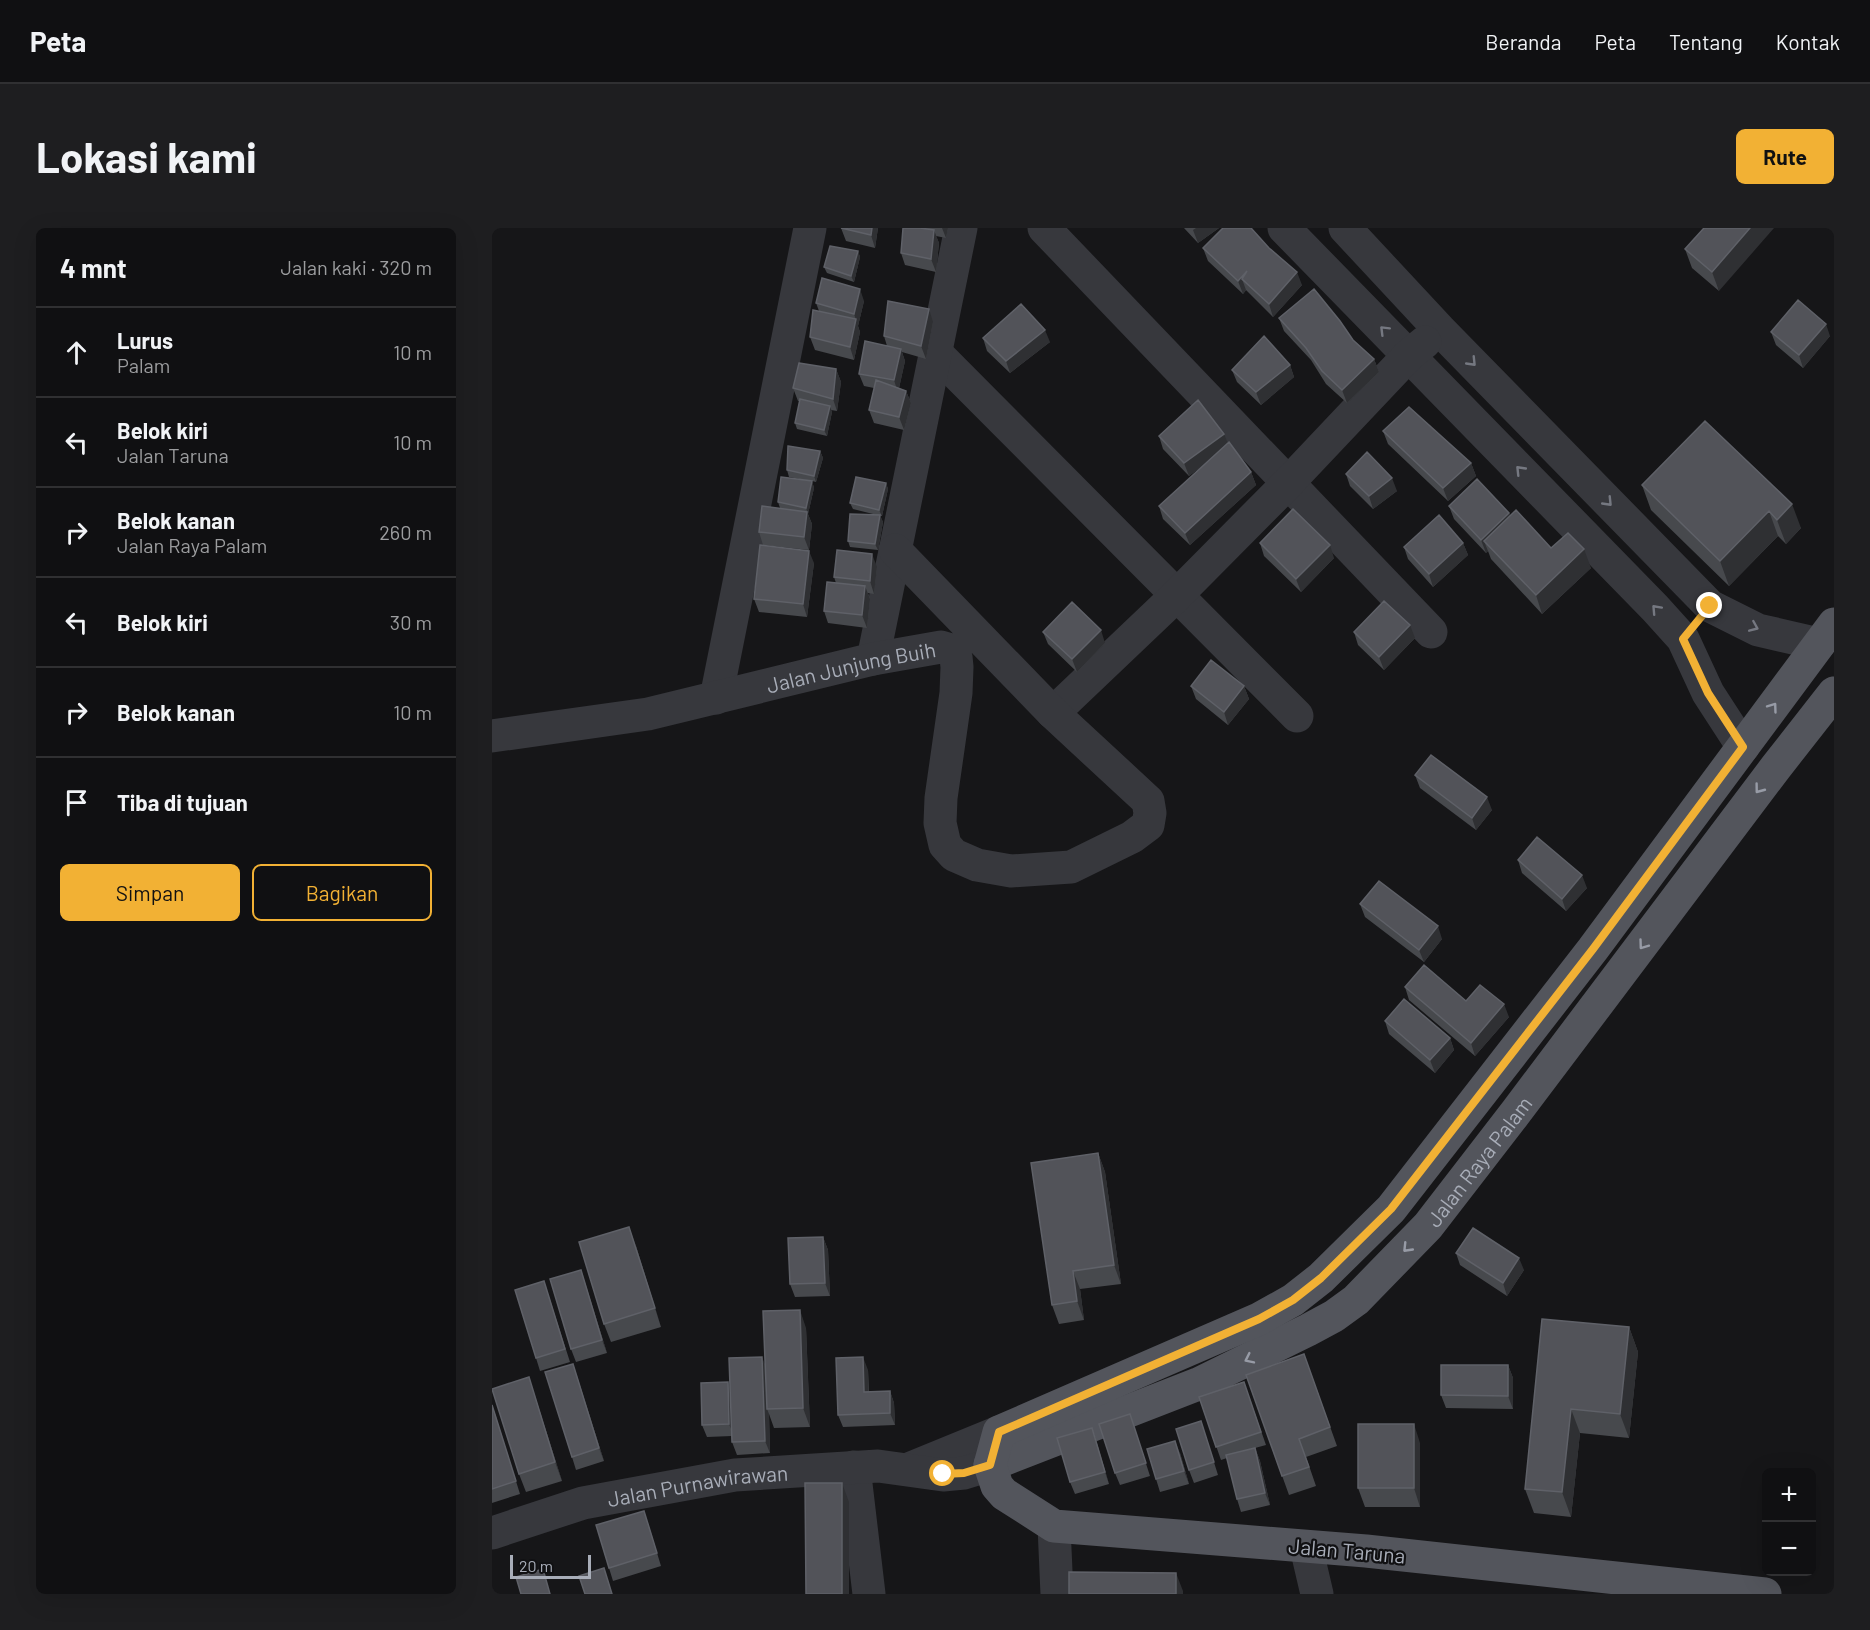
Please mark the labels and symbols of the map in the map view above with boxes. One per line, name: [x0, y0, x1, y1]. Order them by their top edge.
one-way arrow: [1381, 327, 1392, 338]
one-way arrow: [1465, 356, 1476, 366]
one-way arrow: [1517, 466, 1528, 477]
one-way arrow: [1601, 494, 1612, 505]
route end: [1696, 592, 1722, 618]
one-way arrow: [1653, 606, 1664, 617]
one-way arrow: [1748, 620, 1759, 632]
street label: Jalan Junjung Buih: [764, 636, 937, 697]
one-way arrow: [1765, 702, 1776, 713]
one-way arrow: [1756, 782, 1767, 793]
one-way arrow: [1639, 938, 1650, 949]
street label: Jalan Raya Palam: [1420, 1091, 1536, 1231]
one-way arrow: [1403, 1241, 1414, 1251]
one-way arrow: [1245, 1352, 1256, 1363]
street label: Jalan Purnawirawan: [605, 1459, 789, 1511]
route start: [929, 1460, 955, 1486]
street label: Jalan Taruna: [1288, 1532, 1406, 1568]
scale bar: [510, 1552, 591, 1580]

